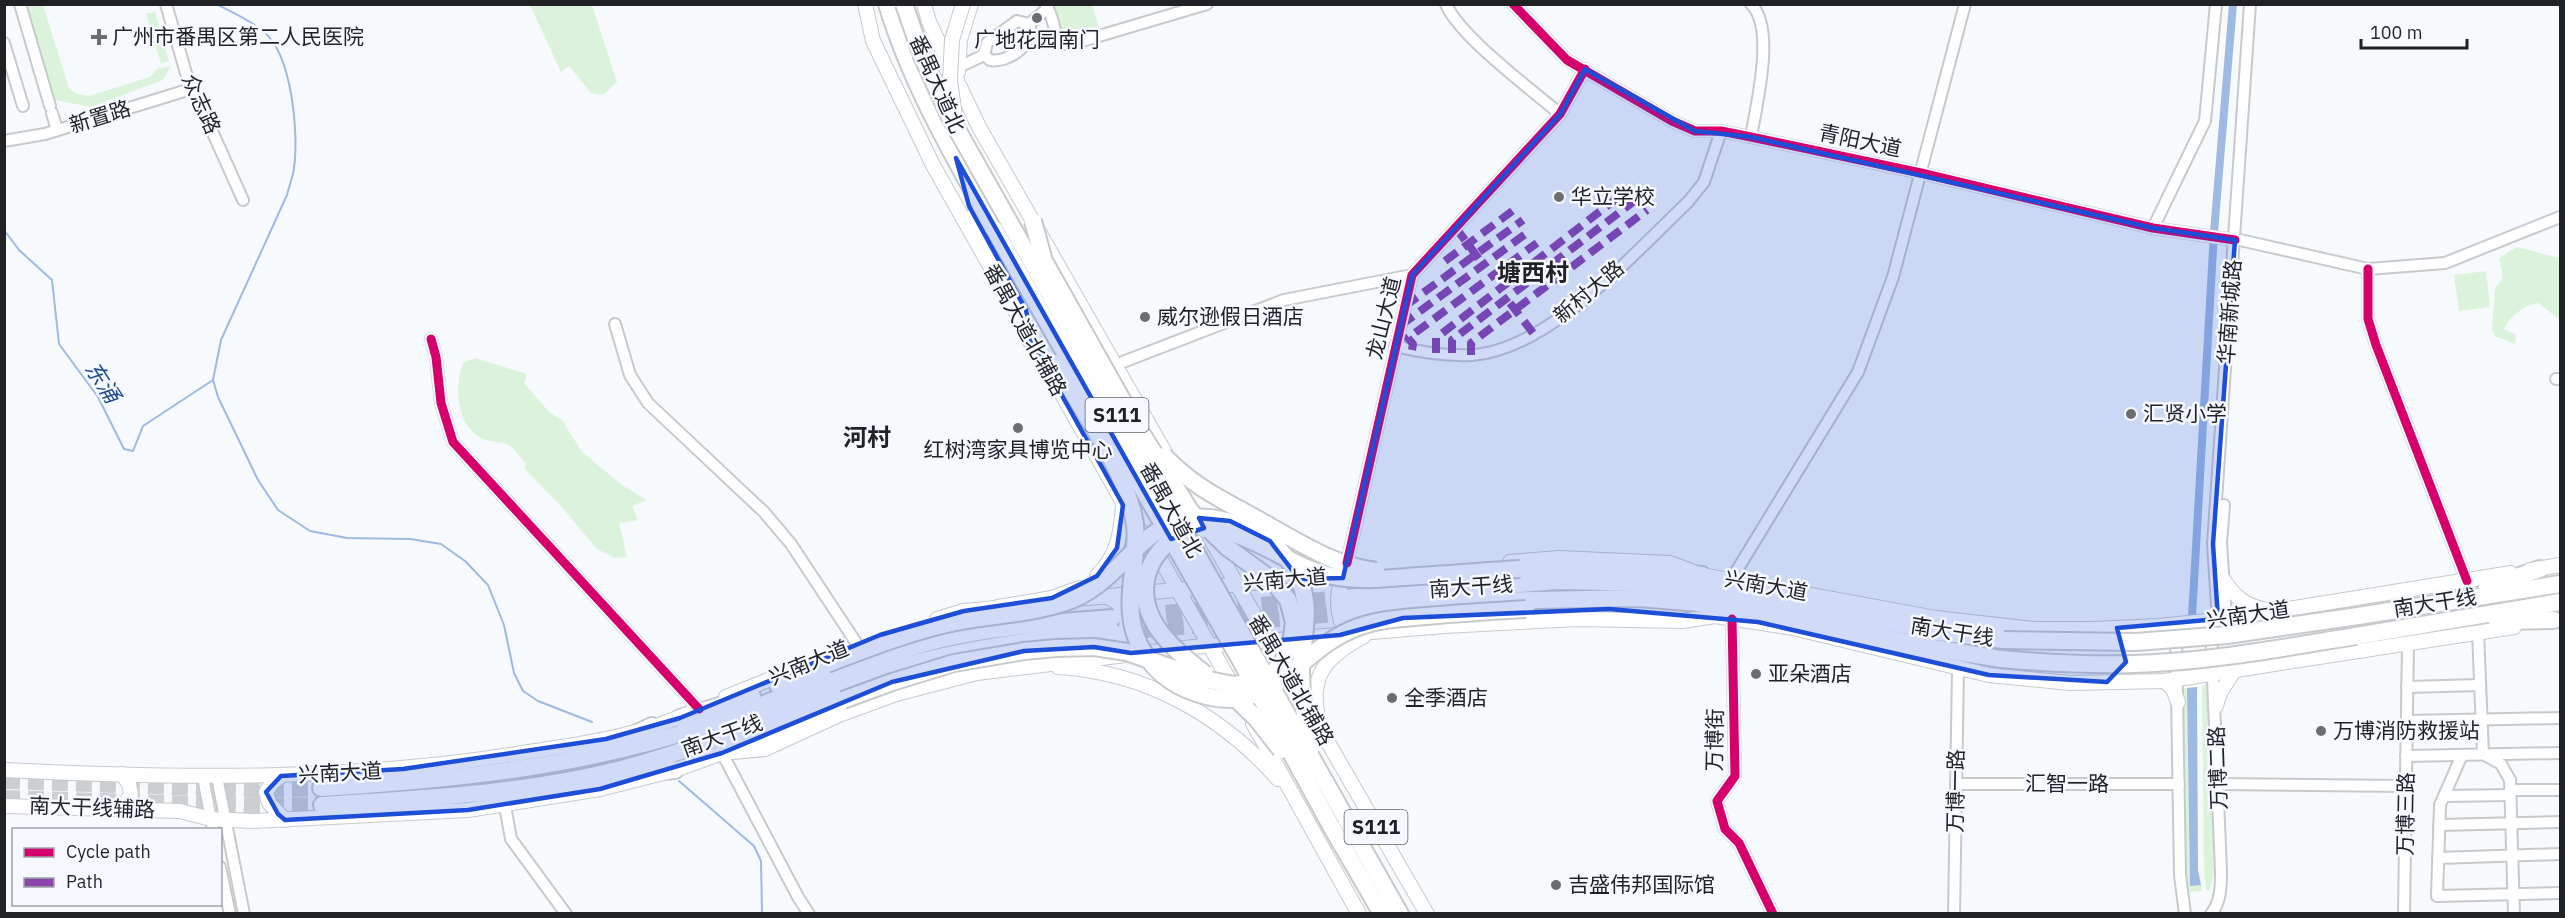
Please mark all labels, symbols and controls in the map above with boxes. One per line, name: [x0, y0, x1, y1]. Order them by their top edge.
marker: 广地花园南门: [1030, 11, 1044, 25]
scale bar: [2361, 12, 2468, 50]
text: 100 m: [2370, 21, 2422, 44]
place label: 广州市番禺区第二人民医院: [112, 22, 364, 50]
place label: 广地花园南门: [974, 25, 1100, 53]
marker: 广州市番禺区第二人民医院: [90, 28, 108, 46]
street label: 番禺大道北: [904, 30, 972, 137]
street label: 众志路: [176, 69, 228, 138]
street label: 新置路: [65, 93, 134, 139]
street label: 青阳大道: [1816, 118, 1904, 162]
place label: 华立学校: [1571, 182, 1655, 210]
marker: 华立学校: [1552, 190, 1566, 204]
street label: 新村大路: [1547, 254, 1630, 329]
district label: 塘西村: [1497, 256, 1569, 288]
street label: 番禺大道北辅路: [978, 258, 1074, 401]
street label: 华南新城路: [2211, 259, 2247, 365]
street label: 龙山大道: [1359, 274, 1407, 362]
place label: 威尔逊假日酒店: [1157, 302, 1304, 330]
marker: 威尔逊假日酒店: [1138, 310, 1152, 324]
water label: 东涌: [79, 355, 129, 411]
road number: S111: [1086, 398, 1148, 432]
place label: 汇贤小学: [2143, 399, 2227, 427]
marker: 汇贤小学: [2124, 407, 2138, 421]
district label: 河村: [843, 421, 891, 453]
marker: 红树湾家具博览中心: [1011, 421, 1025, 435]
place label: 红树湾家具博览中心: [924, 435, 1113, 463]
street label: 番禺大道北: [1134, 457, 1210, 562]
street label: 兴南大道: [1242, 561, 1328, 597]
street label: 兴南大道: [1722, 564, 1810, 606]
street label: 南大干线: [1428, 569, 1514, 603]
street label: 南大干线: [2391, 582, 2479, 622]
street label: 兴南大道: [2204, 594, 2291, 634]
street label: 番禺大道北铺路: [1243, 609, 1341, 750]
street label: 南大干线: [1908, 611, 1996, 651]
street label: 兴南大道: [764, 633, 853, 691]
place label: 亚朵酒店: [1768, 659, 1852, 687]
marker: 亚朵酒店: [1749, 667, 1763, 681]
place label: 全季酒店: [1404, 683, 1488, 711]
marker: 全季酒店: [1385, 691, 1399, 705]
street label: 南大干线: [677, 708, 766, 763]
street label: 万博街: [1699, 708, 1729, 772]
place label: 万博消防救援站: [2333, 716, 2480, 744]
marker: 万博消防救援站: [2314, 724, 2328, 738]
street label: 万博二路: [2202, 726, 2232, 810]
street label: 万博一路: [1940, 749, 1970, 833]
street label: 兴南大道: [297, 756, 383, 788]
street label: 汇智一路: [2025, 769, 2109, 797]
street label: 万博三路: [2390, 772, 2420, 856]
street label: 南大干线辅路: [29, 791, 155, 823]
road number: S111: [1344, 810, 1408, 844]
legend: [12, 828, 222, 906]
text: Cycle path: [66, 840, 151, 863]
text: Path: [66, 870, 103, 893]
place label: 吉盛伟邦国际馆: [1568, 870, 1715, 898]
marker: 吉盛伟邦国际馆: [1549, 878, 1563, 892]

